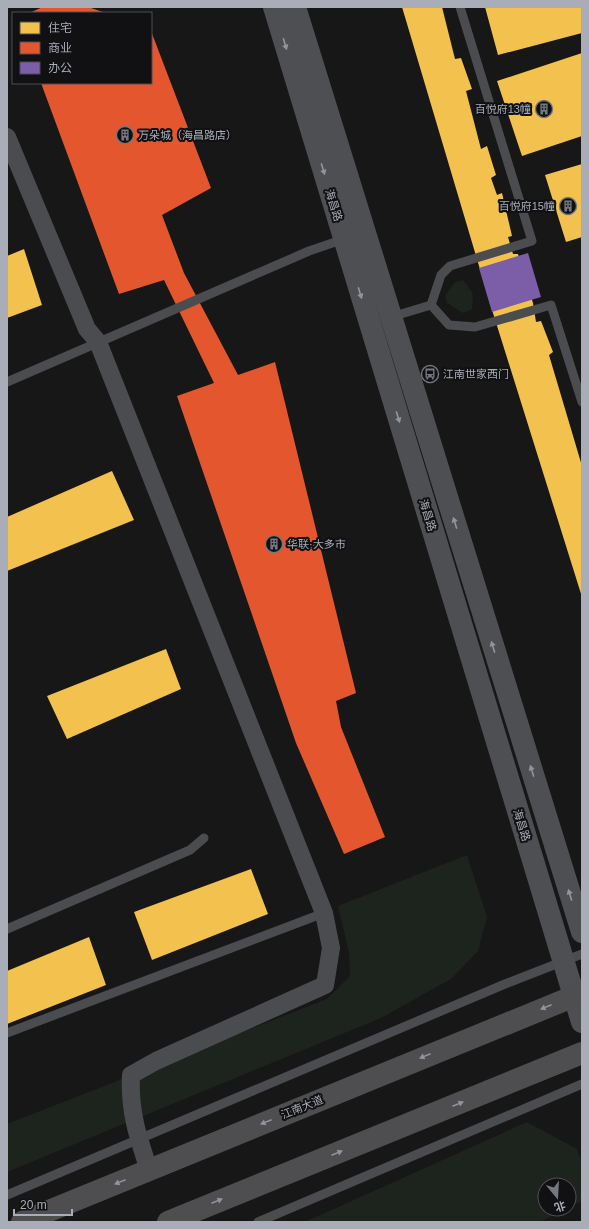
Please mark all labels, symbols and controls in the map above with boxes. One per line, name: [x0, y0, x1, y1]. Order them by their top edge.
legend: [12, 12, 152, 84]
text: 住宅: [48, 21, 72, 35]
one-way arrow: [282, 39, 288, 51]
text: 商业: [48, 41, 72, 55]
text: 办公: [48, 61, 72, 75]
building icon: 百悦府13幢: [534, 99, 554, 119]
place label: 百悦府13幢: [475, 103, 531, 115]
building icon: 万朵城（海昌路店）: [115, 125, 135, 145]
place label: 万朵城（海昌路店）: [138, 129, 237, 141]
one-way arrow: [320, 163, 326, 175]
street label: 海昌路: [323, 187, 345, 223]
building icon: 百悦府15幢: [558, 196, 578, 216]
place label: 百悦府15幢: [499, 200, 555, 212]
one-way arrow: [357, 287, 363, 299]
bus stop icon: 江南世家西门: [420, 364, 440, 384]
place label: 江南世家西门: [443, 368, 509, 380]
one-way arrow: [395, 412, 401, 424]
street label: 海昌路: [417, 497, 439, 533]
one-way arrow: [452, 516, 458, 528]
building icon: 华联·大多市: [264, 534, 284, 554]
place label: 华联·大多市: [287, 538, 346, 550]
one-way arrow: [490, 640, 496, 652]
one-way arrow: [529, 764, 535, 776]
street label: 海昌路: [511, 807, 533, 843]
one-way arrow: [567, 889, 573, 901]
one-way arrow: [539, 1004, 551, 1010]
one-way arrow: [419, 1054, 431, 1060]
street label: 江南大道: [279, 1093, 325, 1121]
one-way arrow: [452, 1100, 464, 1106]
one-way arrow: [260, 1119, 272, 1125]
one-way arrow: [332, 1149, 344, 1155]
north arrow: [537, 1177, 577, 1217]
one-way arrow: [114, 1179, 126, 1185]
scale bar: [14, 1191, 72, 1217]
text: 20 m: [20, 1198, 47, 1212]
one-way arrow: [211, 1198, 223, 1204]
text: 北: [553, 1199, 567, 1214]

